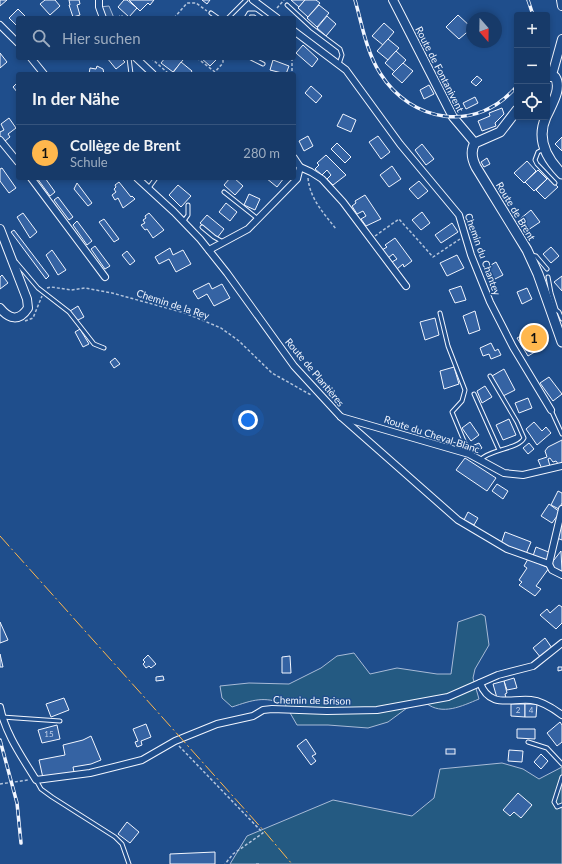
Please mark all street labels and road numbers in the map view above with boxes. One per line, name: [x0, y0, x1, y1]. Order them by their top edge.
street label: Route de Fontanivent: [413, 24, 467, 114]
street label: Route de Brent: [494, 180, 538, 243]
street label: Chemin du Chantey: [463, 211, 504, 298]
street label: Chemin de la Rey: [135, 287, 212, 322]
street label: Route de Plantières: [283, 335, 347, 409]
street label: Route du Cheval-Blanc: [383, 413, 482, 455]
street label: Chemin de Brison: [273, 693, 351, 707]

